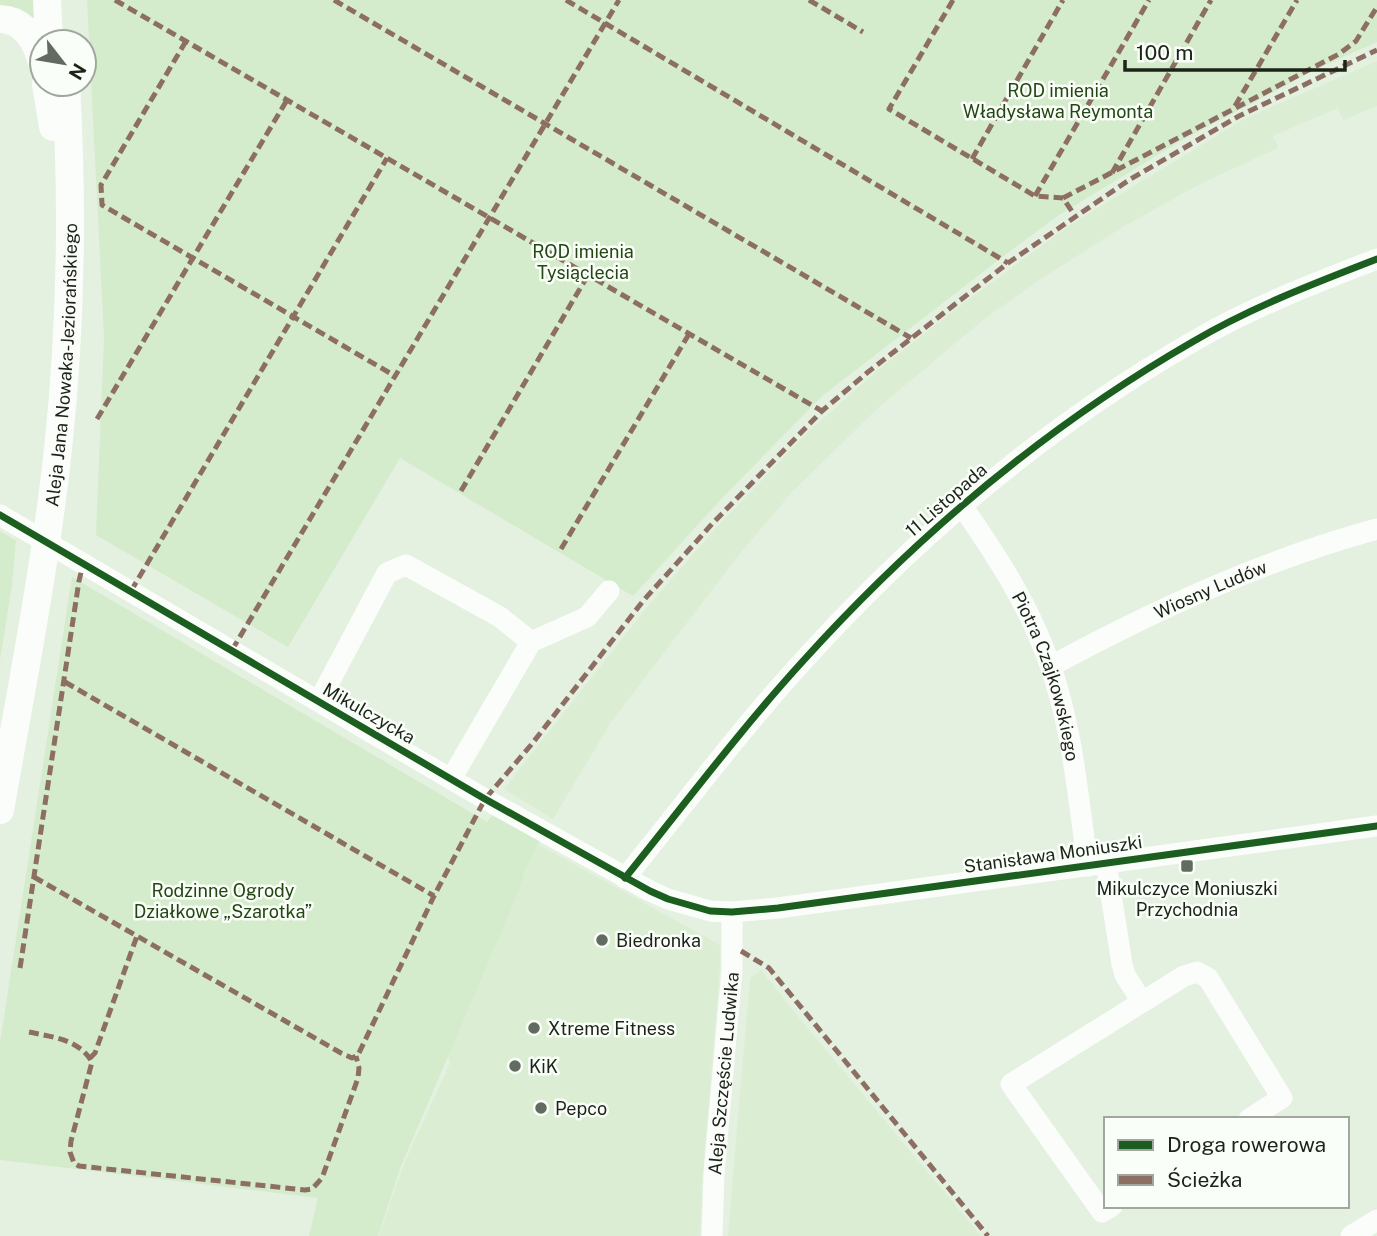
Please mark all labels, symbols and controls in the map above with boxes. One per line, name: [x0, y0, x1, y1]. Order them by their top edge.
north arrow: [28, 28, 98, 98]
scale bar: [1125, 28, 1346, 72]
text: 100 m: [1136, 40, 1193, 65]
text: N: [64, 60, 91, 84]
park label: ROD imienia Władysława Reymonta: [963, 80, 1153, 122]
street label: Aleja Jana Nowaka-Jeziorańskiego: [41, 223, 80, 508]
park label: ROD imienia Tysiąclecia: [532, 241, 634, 283]
street label: 11 Listopada: [901, 459, 991, 541]
street label: Wiosny Ludów: [1151, 556, 1270, 623]
street label: Piotra Czajkowskiego: [1008, 588, 1084, 763]
street label: Mikulczycka: [319, 678, 419, 748]
street label: Stanisława Moniuszki: [962, 831, 1144, 877]
marker: Mikulczyce Moniuszki Przychodnia: [1179, 858, 1195, 874]
place label: Mikulczyce Moniuszki Przychodnia: [1096, 878, 1278, 920]
park label: Rodzinne Ogrody Działkowe „Szarotka”: [134, 880, 312, 922]
place label: Biedronka: [616, 930, 701, 951]
marker: Biedronka: [594, 932, 610, 948]
street label: Aleja Szczęście Ludwika: [703, 971, 742, 1176]
place label: Xtreme Fitness: [548, 1018, 675, 1039]
marker: Xtreme Fitness: [526, 1020, 542, 1036]
place label: KiK: [529, 1056, 558, 1077]
marker: KiK: [507, 1058, 523, 1074]
place label: Pepco: [555, 1098, 607, 1119]
marker: Pepco: [533, 1100, 549, 1116]
legend: [1104, 1117, 1349, 1208]
text: Droga rowerowa: [1167, 1132, 1326, 1157]
text: Ścieżka: [1167, 1167, 1242, 1192]

